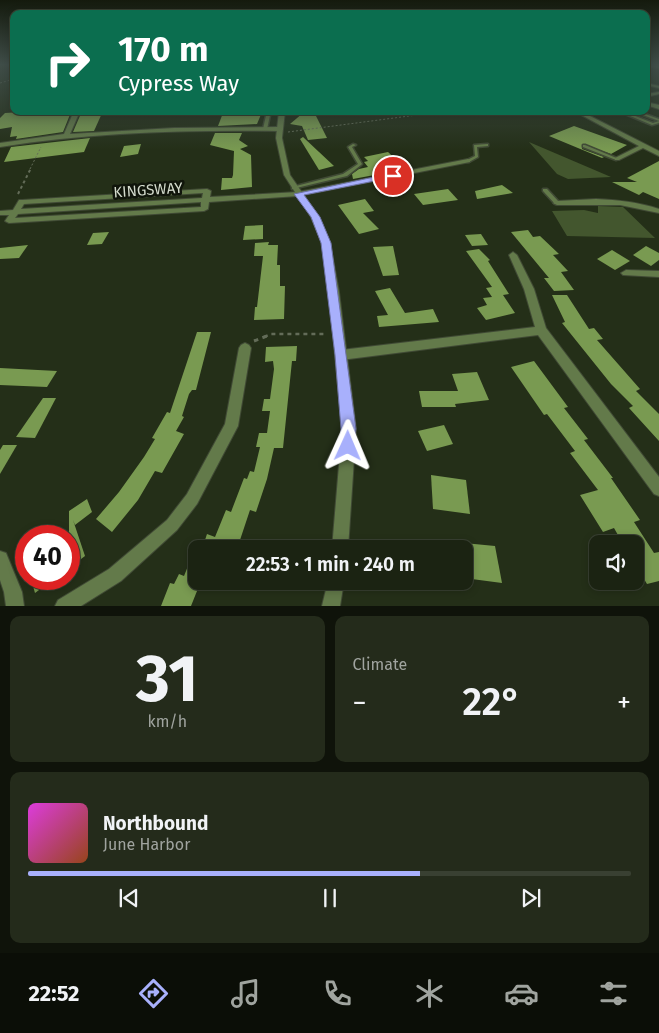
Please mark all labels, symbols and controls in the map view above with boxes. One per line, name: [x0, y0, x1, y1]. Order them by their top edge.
text: 170 m: [118, 28, 209, 70]
icon: right: [35, 30, 100, 95]
text: Cypress Way: [118, 70, 239, 97]
pin: [372, 155, 414, 197]
icon: arrive: [379, 162, 407, 190]
street label: KINGSWAY: [113, 179, 184, 201]
position arrow: [321, 419, 373, 471]
speed limit sign: 40: [15, 525, 80, 590]
map controls: [589, 535, 644, 590]
button: sound: [589, 535, 644, 590]
text: 22:53 · 1 min · 240 m: [246, 553, 415, 576]
text: 31: [136, 640, 199, 718]
text: Climate: [353, 655, 407, 674]
text: 22°: [462, 679, 521, 725]
text: −: [353, 686, 367, 719]
text: +: [617, 686, 631, 719]
text: km/h: [147, 712, 187, 731]
text: Northbound: [103, 812, 208, 835]
text: June Harbor: [103, 835, 190, 854]
icon: previous: [115, 884, 143, 912]
icon: pause: [316, 884, 344, 912]
icon: next: [517, 884, 545, 912]
icon: directions: [136, 976, 171, 1011]
icon: music: [228, 976, 263, 1011]
icon: phone: [320, 976, 355, 1011]
icon: climate: [412, 976, 447, 1011]
icon: car: [504, 976, 539, 1011]
icon: filters: [596, 976, 631, 1011]
text: 22:52: [28, 980, 79, 1007]

